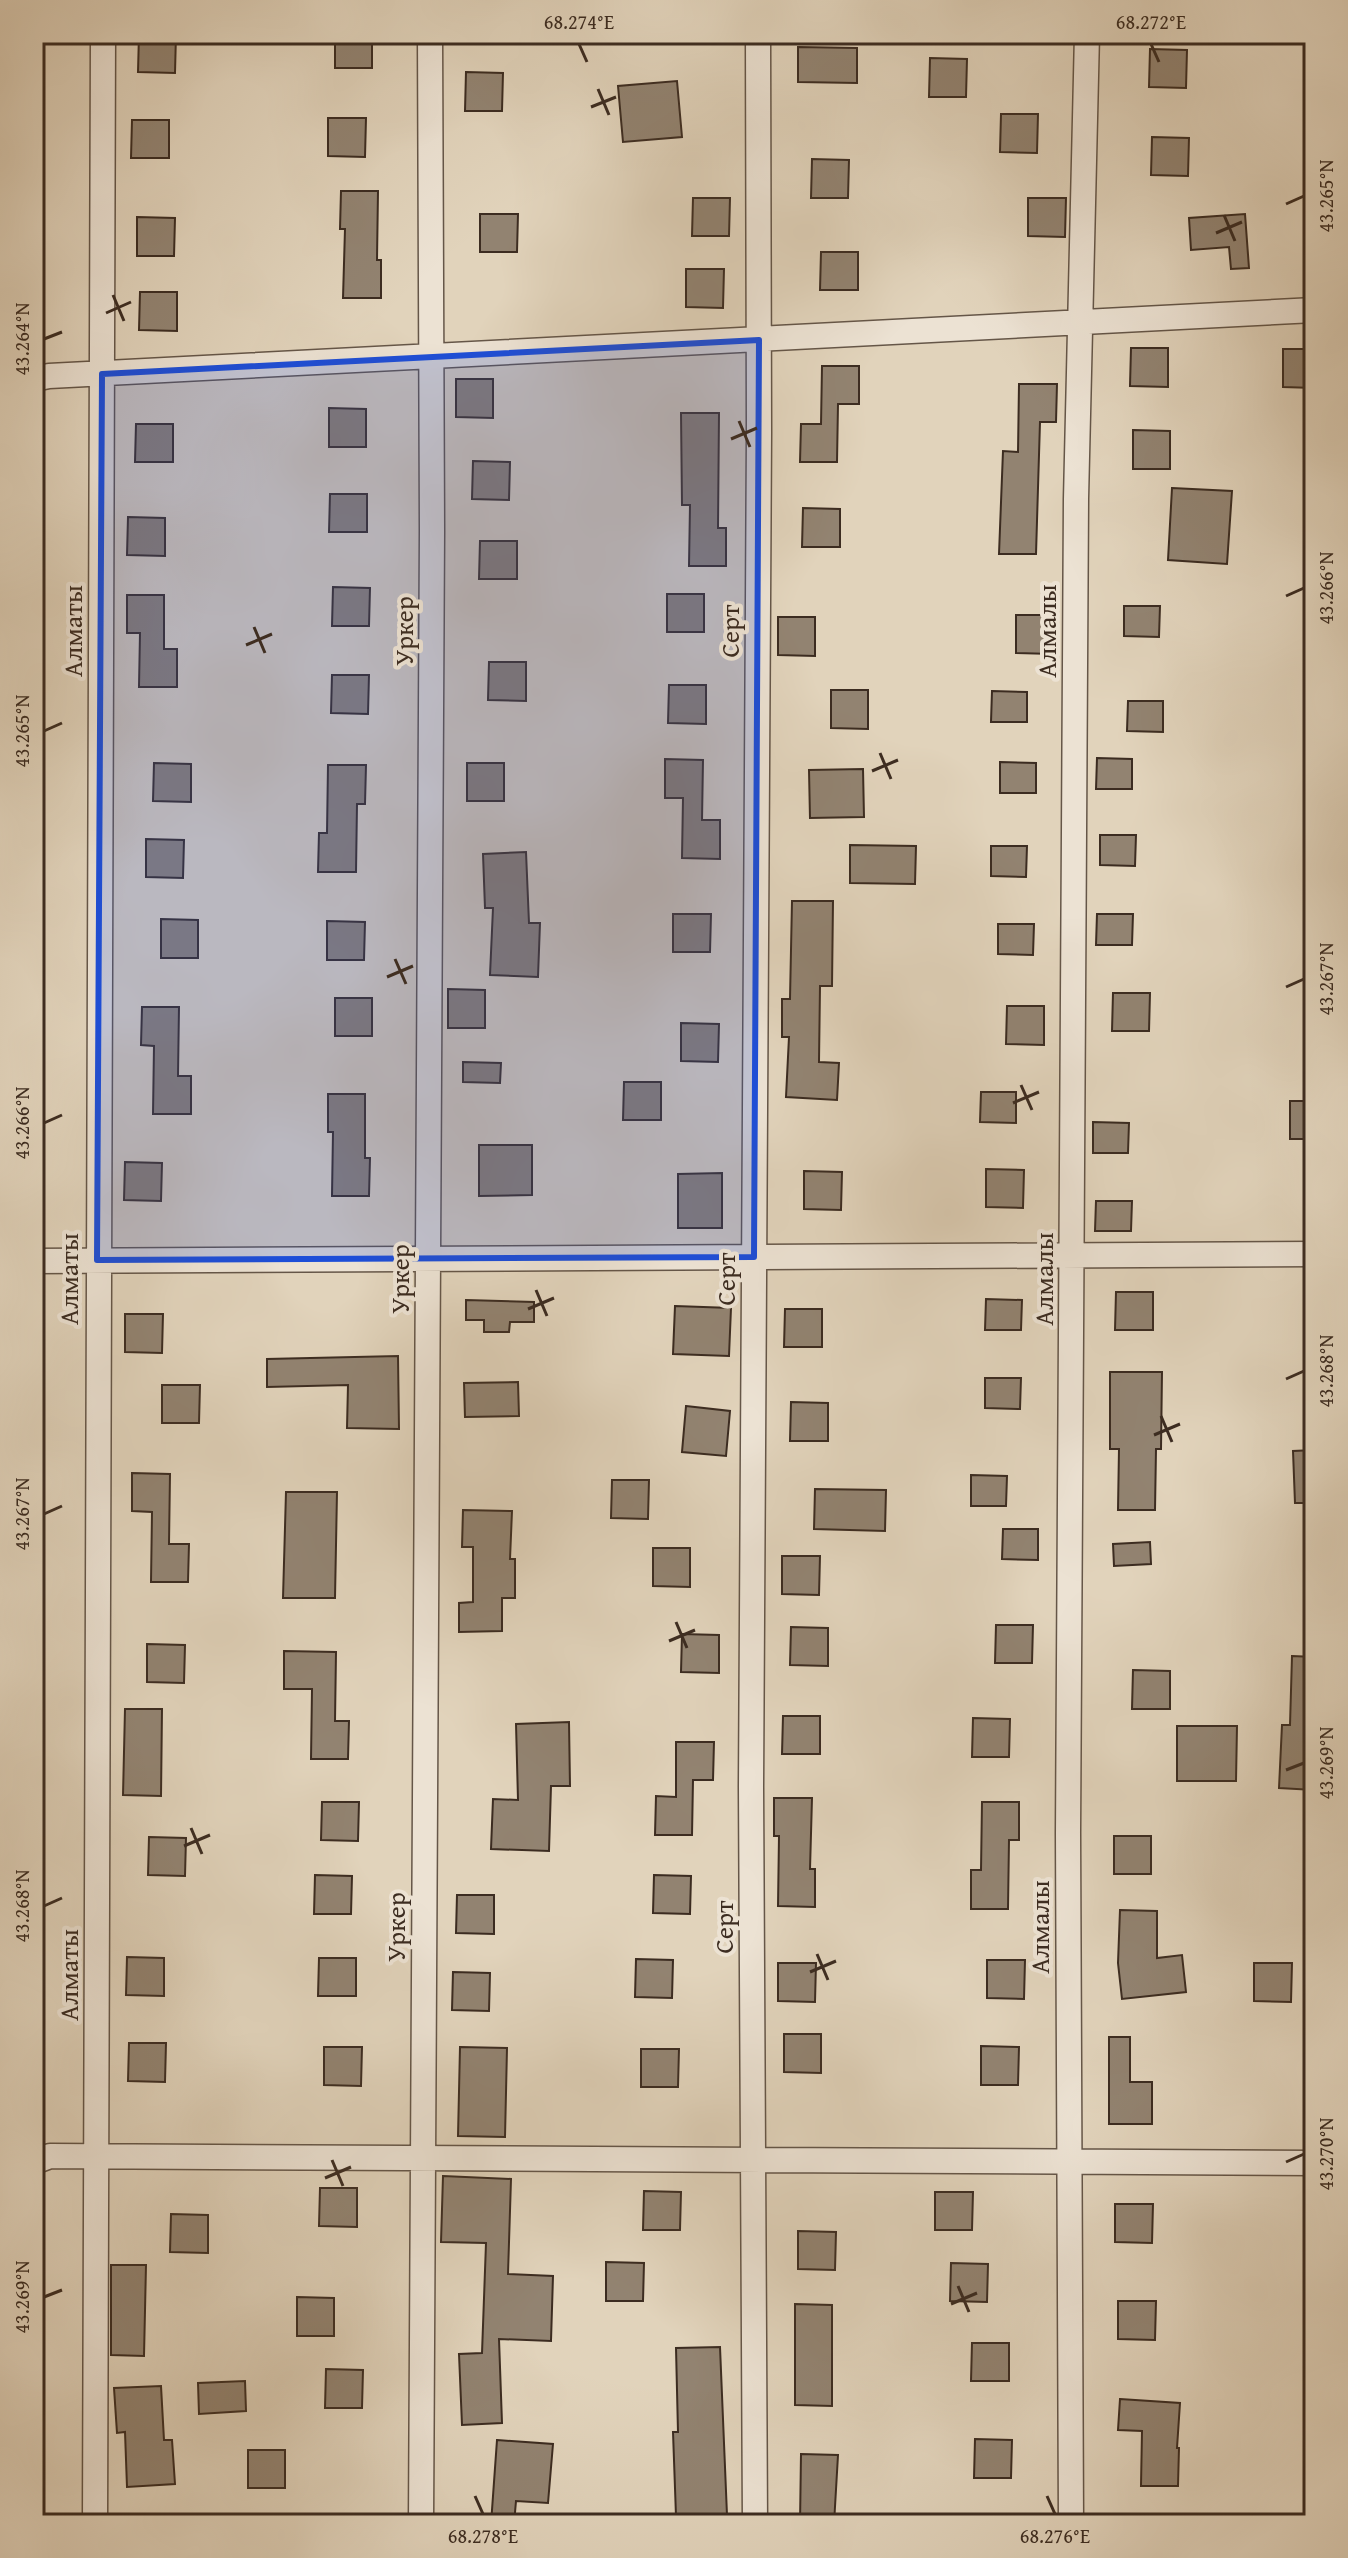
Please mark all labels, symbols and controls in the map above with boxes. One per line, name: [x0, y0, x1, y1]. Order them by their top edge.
text: 68.274°E: [544, 7, 614, 36]
text: 68.272°E: [1116, 7, 1186, 36]
text: 43.265°N: [1311, 159, 1340, 233]
text: 43.264°N: [7, 302, 36, 376]
text: 43.266°N: [1311, 551, 1340, 625]
street label: Алмалы: [1027, 584, 1066, 678]
street label: Алматы: [53, 585, 92, 677]
street label: Уркер: [384, 596, 423, 666]
street label: Серт: [710, 604, 749, 657]
text: 43.265°N: [7, 694, 36, 768]
text: 43.267°N: [1311, 942, 1340, 1016]
text: 43.266°N: [7, 1086, 36, 1160]
street label: Алмалы: [1024, 1232, 1063, 1326]
street label: Алматы: [49, 1233, 88, 1325]
street label: Уркер: [380, 1244, 419, 1314]
street label: Серт: [706, 1252, 745, 1305]
text: 43.268°N: [1311, 1334, 1340, 1408]
text: 43.267°N: [7, 1477, 36, 1551]
text: 43.269°N: [1311, 1726, 1340, 1800]
text: 43.268°N: [7, 1869, 36, 1943]
street label: Алмалы: [1020, 1880, 1059, 1974]
street label: Уркер: [376, 1892, 415, 1962]
street label: Серт: [704, 1900, 743, 1953]
street label: Алматы: [49, 1929, 88, 2021]
text: 43.270°N: [1311, 2117, 1340, 2191]
text: 43.269°N: [7, 2260, 36, 2334]
text: 68.278°E: [448, 2521, 518, 2550]
text: 68.276°E: [1020, 2521, 1090, 2550]

